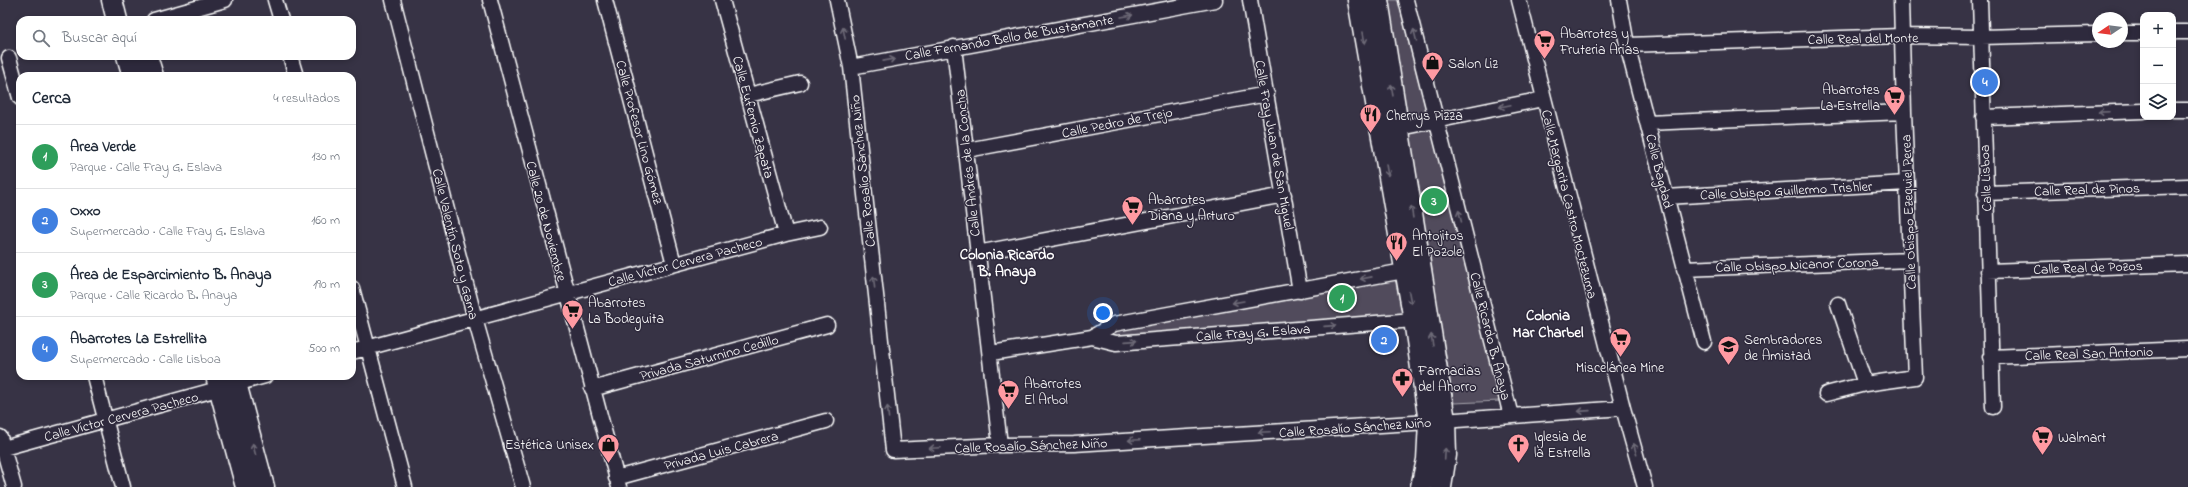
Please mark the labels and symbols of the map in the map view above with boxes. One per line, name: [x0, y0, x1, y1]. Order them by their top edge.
street label: Calle Fernando Bello de Bustamante: [903, 10, 1116, 67]
one-way arrow: [1120, 12, 1133, 20]
north arrow: [2092, 12, 2128, 48]
place label: Abarrotes y Fruteria Arias: [1559, 24, 1639, 61]
one-way arrow: [839, 27, 847, 40]
supermarket icon: Abarrotes y Fruteria Arias: [1531, 28, 1557, 61]
street label: Calle Real del Monte: [1807, 28, 1919, 51]
one-way arrow: [1410, 29, 1418, 42]
one-way arrow: [1360, 32, 1368, 45]
shop icon: Salon Liz: [1419, 50, 1445, 83]
street label: Calle Eufemio Zapata: [726, 54, 779, 181]
place label: Salon Liz: [1448, 54, 1498, 75]
one-way arrow: [882, 55, 895, 63]
street label: Calle Profesor Lino Gómez: [609, 58, 668, 207]
street label: Calle Fray Juan de San Miguel: [1247, 59, 1299, 232]
pin: 4: [1972, 67, 1998, 97]
place label: Abarrotes La Estrella: [1821, 80, 1880, 117]
one-way arrow: [1388, 84, 1396, 97]
supermarket icon: Abarrotes La Estrella: [1882, 84, 1908, 117]
street label: Calle Andrés de la Concha: [950, 88, 987, 237]
street label: Calle Rosalío Sánchez Niño: [845, 94, 882, 248]
street label: Calle Pedro de Trejo: [1060, 102, 1175, 145]
restaurant icon: Cherrys Pizza: [1357, 102, 1383, 135]
one-way arrow: [1499, 103, 1512, 111]
place label: Cherrys Pizza: [1386, 106, 1463, 128]
street label: Calle Margarita Castro Moctezuma: [1534, 108, 1602, 301]
one-way arrow: [2098, 109, 2111, 116]
street label: Calle Bagdad: [1638, 132, 1678, 211]
street label: Calle Obispo Ezequiel Perea: [1896, 134, 1923, 290]
street label: Calle Lisboa: [1975, 144, 1998, 212]
street label: Calle 20 de Noviembre: [519, 159, 572, 285]
one-way arrow: [1383, 163, 1391, 176]
street label: Calle Valentín Soto y Gama: [425, 167, 483, 322]
street label: Calle Obispo Guillermo Trishler: [1700, 176, 1873, 206]
street label: Calle Real de Pinos: [2034, 178, 2140, 203]
pin: 3: [1421, 186, 1447, 216]
place label: Abarrotes Diana y Arturo: [1147, 190, 1235, 228]
supermarket icon: Abarrotes Diana y Arturo: [1119, 194, 1145, 227]
one-way arrow: [1407, 206, 1415, 219]
one-way arrow: [1456, 209, 1463, 222]
place label: Antojitos El Pozole: [1412, 226, 1464, 263]
restaurant icon: Antojitos El Pozole: [1384, 230, 1410, 263]
street label: Calle Víctor Cervera Pacheco: [606, 232, 765, 293]
district label: Colonia Ricardo B. Anaya: [960, 244, 1054, 285]
street label: Calle Obispo Nicanor Corona: [1715, 252, 1879, 279]
street label: Calle Real de Pozos: [2033, 256, 2143, 281]
street label: Calle Ricardo B. Anaya: [1463, 270, 1516, 403]
one-way arrow: [1360, 275, 1373, 283]
one-way arrow: [870, 276, 878, 289]
pin: 1: [1329, 283, 1355, 313]
one-way arrow: [1406, 291, 1414, 304]
place label: Abarrotes La Bodeguita: [588, 293, 664, 331]
supermarket icon: Abarrotes La Bodeguita: [559, 297, 585, 330]
one-way arrow: [1232, 298, 1245, 306]
your location: [1093, 303, 1113, 323]
district label: Colonia Mar Charbel: [1513, 305, 1584, 344]
street label: Calle Fray G. Eslava: [1195, 319, 1311, 349]
one-way arrow: [1323, 323, 1336, 330]
pin: 2: [1371, 325, 1397, 355]
supermarket icon: Miscelánea Mine: [1607, 326, 1633, 359]
street label: Privada Saturnino Cedillo: [638, 330, 781, 387]
place label: Sembradores de Amistad: [1744, 330, 1822, 367]
one-way arrow: [1428, 334, 1436, 347]
school or university icon: Sembradores de Amistad: [1715, 334, 1741, 367]
one-way arrow: [1124, 338, 1137, 345]
street label: Calle Real San Antonio: [2025, 342, 2154, 367]
place label: Miscelánea Mine: [1576, 358, 1665, 379]
place label: Farmacias del Ahorro: [1417, 361, 1481, 398]
pharmacy icon: Farmacias del Ahorro: [1389, 365, 1415, 398]
place label: Abarrotes El Arbol: [1024, 374, 1082, 411]
supermarket icon: Abarrotes El Arbol: [995, 378, 1021, 411]
street label: Calle Víctor Cervera Pacheco: [42, 387, 201, 448]
one-way arrow: [885, 406, 892, 419]
one-way arrow: [1578, 407, 1591, 414]
street label: Calle Rosalío Sánchez Niño: [1278, 413, 1432, 444]
supermarket icon: Walmart: [2030, 424, 2056, 457]
street label: Privada Luis Cabrera: [662, 426, 781, 477]
place label: Iglesia de la Estrella: [1534, 427, 1591, 464]
place label: Walmart: [2058, 428, 2107, 449]
one-way arrow: [1258, 429, 1271, 436]
shop icon: Estética Unisex: [596, 431, 622, 464]
church icon: Iglesia de la Estrella: [1506, 431, 1532, 464]
street label: Calle Rosalío Sánchez Niño: [954, 433, 1108, 460]
place label: Estética Unisex: [505, 435, 594, 456]
one-way arrow: [1128, 437, 1141, 444]
one-way arrow: [250, 443, 257, 456]
one-way arrow: [1631, 443, 1638, 456]
one-way arrow: [929, 445, 942, 452]
one-way arrow: [1442, 448, 1449, 461]

